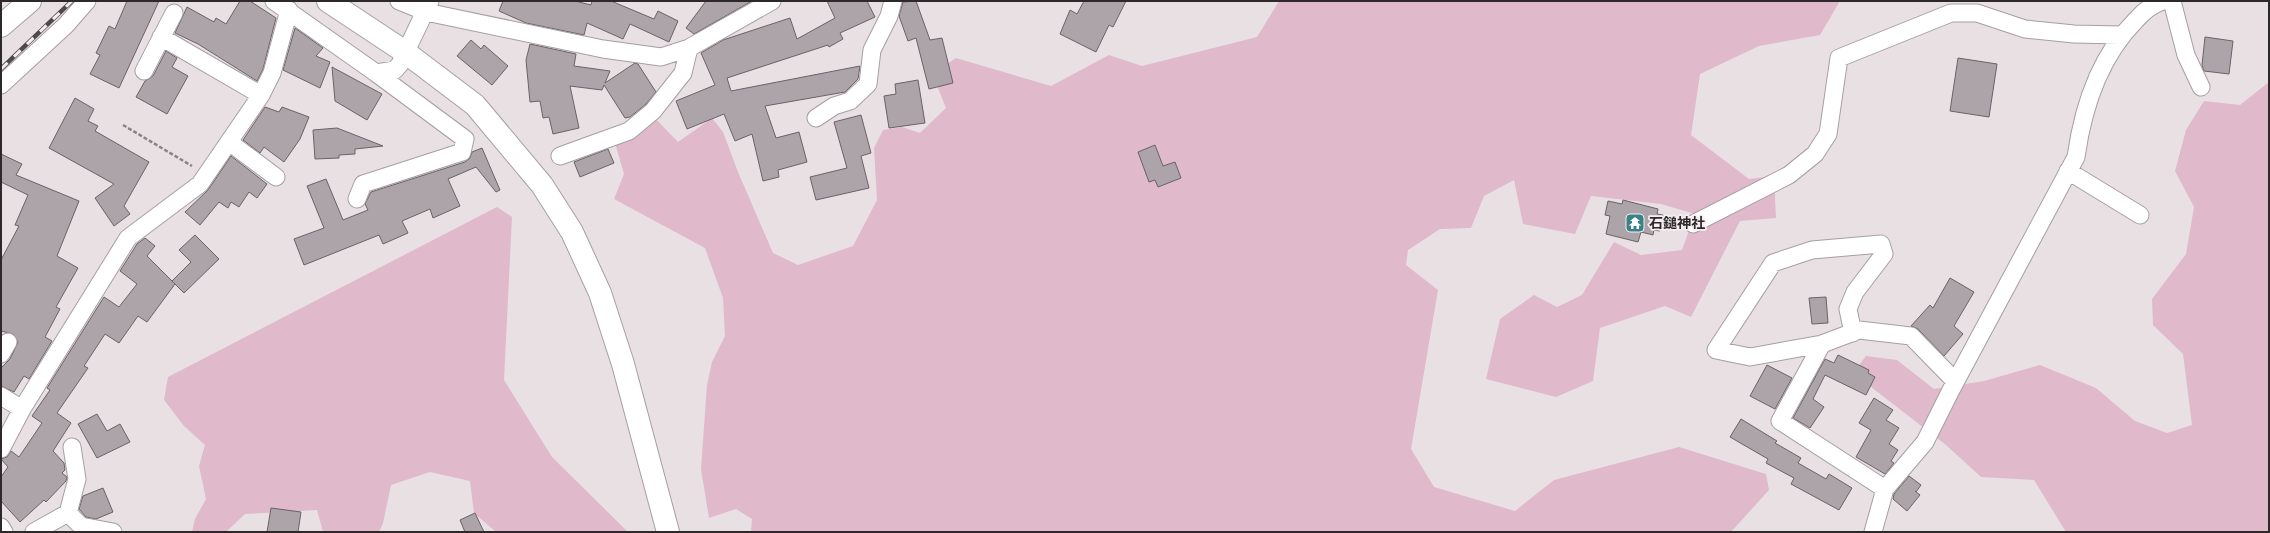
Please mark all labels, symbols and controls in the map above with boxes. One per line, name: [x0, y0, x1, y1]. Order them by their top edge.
temple icon: 石鎚神社: [1624, 212, 1646, 234]
place label: 石鎚神社: [1649, 214, 1705, 231]

